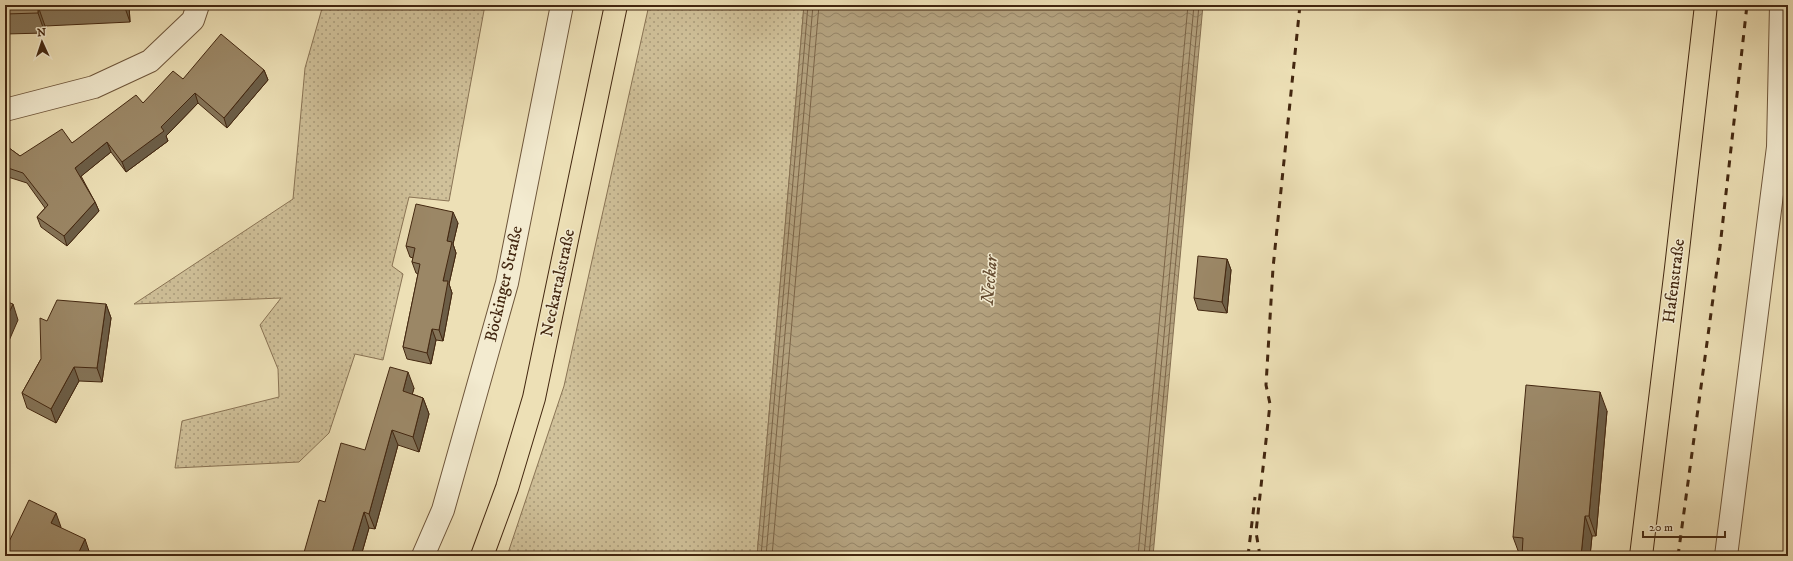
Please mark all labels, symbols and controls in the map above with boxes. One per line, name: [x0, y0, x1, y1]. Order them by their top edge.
north arrow: [22, 22, 62, 62]
text: N: [37, 26, 46, 40]
street label: Böckinger Straße: [480, 224, 528, 344]
street label: Neckartalstraße: [536, 227, 580, 339]
street label: Hafenstraße: [1658, 238, 1690, 324]
water label: Neckar: [977, 253, 1003, 307]
scale bar: [1643, 513, 1725, 539]
text: 20 m: [1649, 520, 1673, 535]

